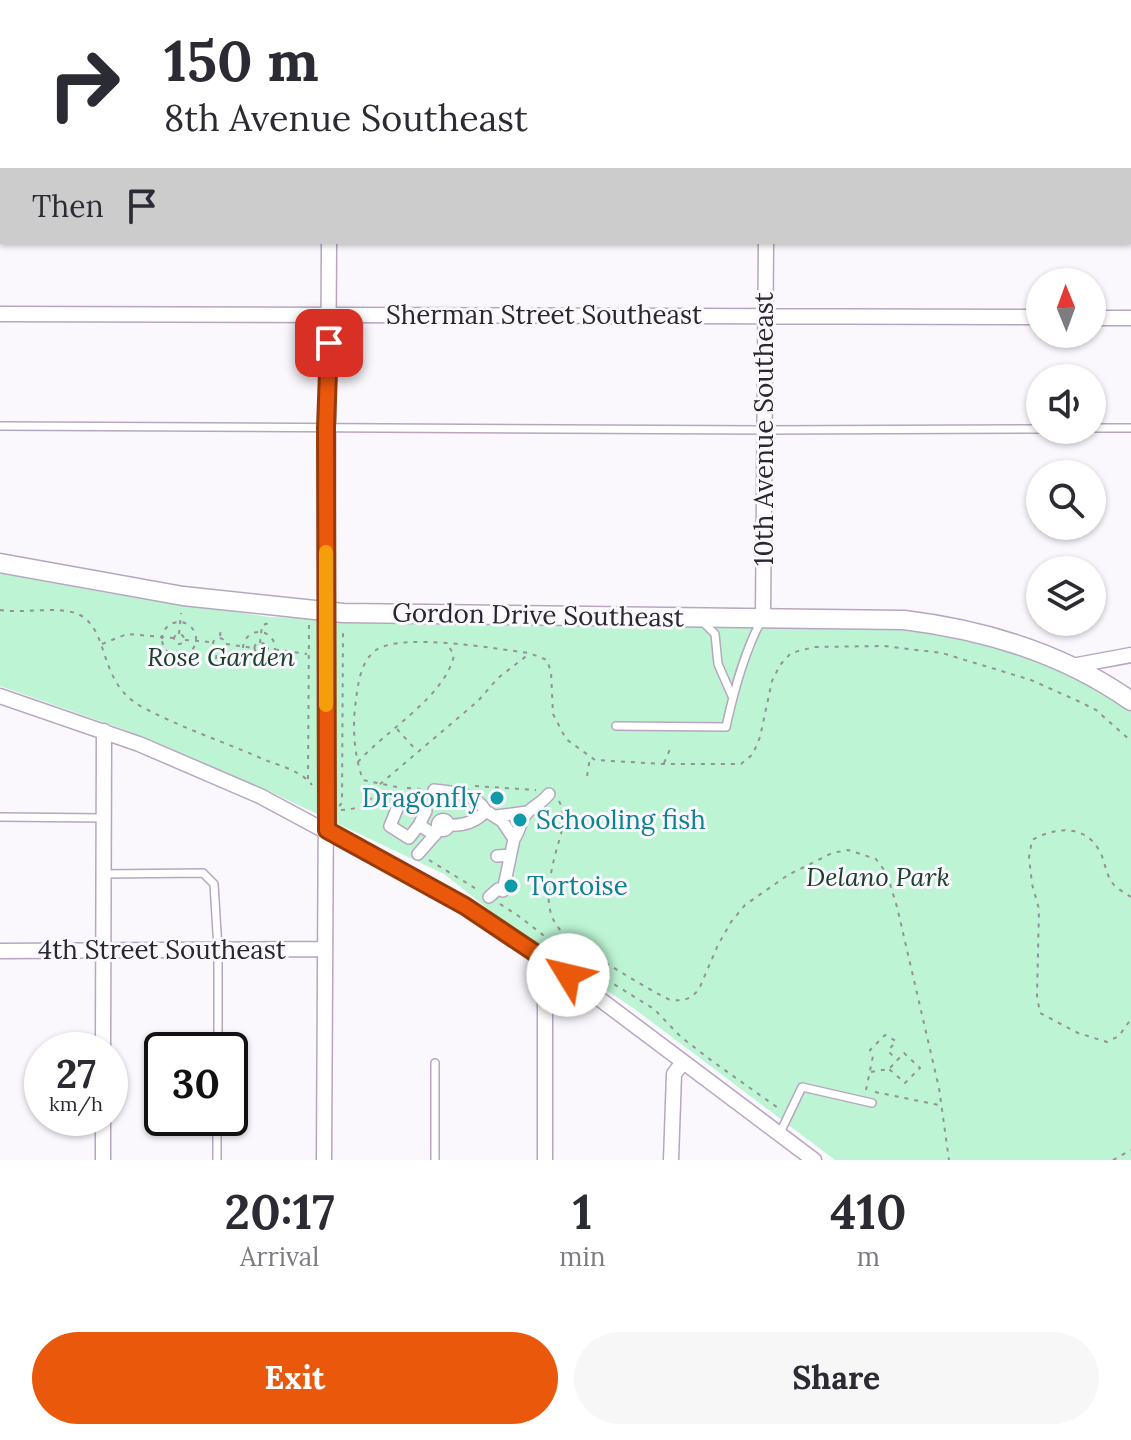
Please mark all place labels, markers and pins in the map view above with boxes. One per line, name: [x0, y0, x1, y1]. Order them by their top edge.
pin: [295, 309, 363, 377]
place label: Dragonfly: [362, 781, 481, 814]
marker: Dragonfly: [488, 789, 506, 807]
place label: Schooling fish: [536, 803, 706, 836]
marker: Schooling fish: [511, 811, 529, 829]
place label: Tortoise: [527, 869, 628, 902]
marker: Tortoise: [502, 877, 520, 895]

